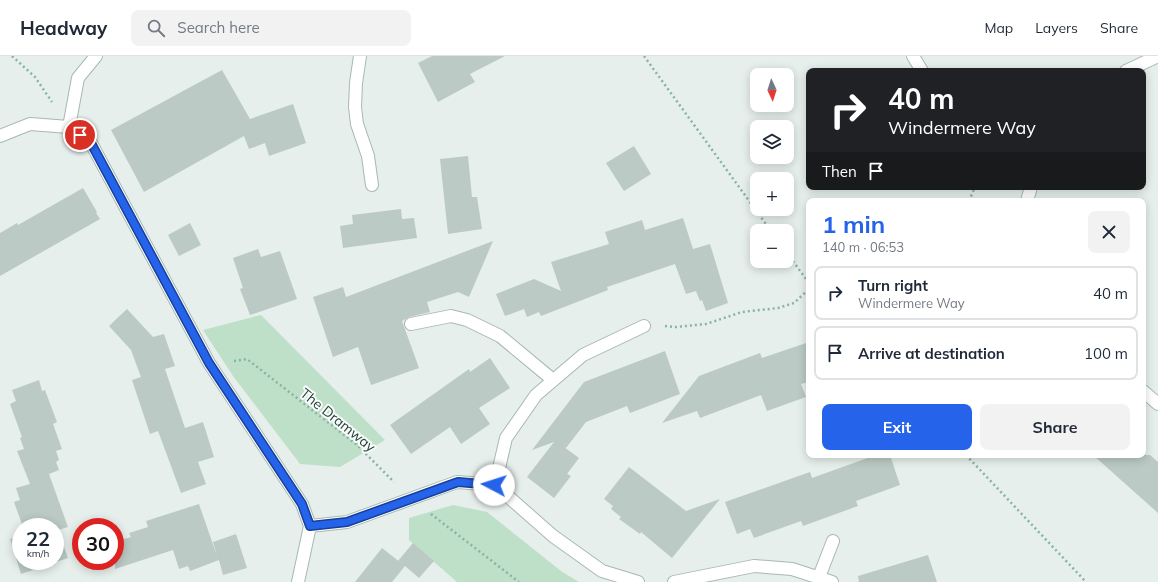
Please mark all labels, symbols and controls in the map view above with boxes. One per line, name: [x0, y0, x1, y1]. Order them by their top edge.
search box: [131, 10, 411, 46]
text: Headway: [20, 16, 107, 40]
icon: search: [145, 17, 167, 39]
text: Search here: [177, 18, 260, 37]
text: Map: [984, 19, 1013, 37]
text: Layers: [1035, 19, 1078, 37]
text: Share: [1100, 19, 1138, 37]
north arrow: [750, 68, 794, 112]
map controls: [750, 68, 794, 268]
text: 40 m: [888, 81, 954, 116]
icon: right: [822, 84, 874, 136]
text: Windermere Way: [888, 116, 1036, 139]
pin: [63, 118, 97, 152]
button: layers: [750, 120, 794, 164]
icon: arrive: [69, 124, 91, 146]
icon: arrive: [865, 160, 887, 182]
text: Then: [822, 162, 857, 181]
button: +: [750, 172, 794, 216]
text: 1 min: [822, 209, 885, 239]
button: close: [1088, 211, 1130, 253]
button: −: [750, 224, 794, 268]
text: 140 m · 06:53: [822, 239, 904, 255]
text: Turn right: [858, 276, 928, 295]
icon: right: [824, 282, 846, 304]
text: 40 m: [1093, 284, 1128, 303]
text: Windermere Way: [858, 295, 965, 311]
icon: arrive: [824, 342, 846, 364]
text: Arrive at destination: [858, 344, 1005, 363]
text: 100 m: [1084, 344, 1128, 363]
street label: The Dramway: [297, 384, 380, 456]
button: Exit: [822, 404, 972, 450]
button: Share: [980, 404, 1130, 450]
position arrow: [473, 464, 515, 506]
speed limit sign: 30: [72, 518, 124, 570]
text: 22: [26, 526, 50, 551]
text: km/h: [27, 547, 49, 560]

